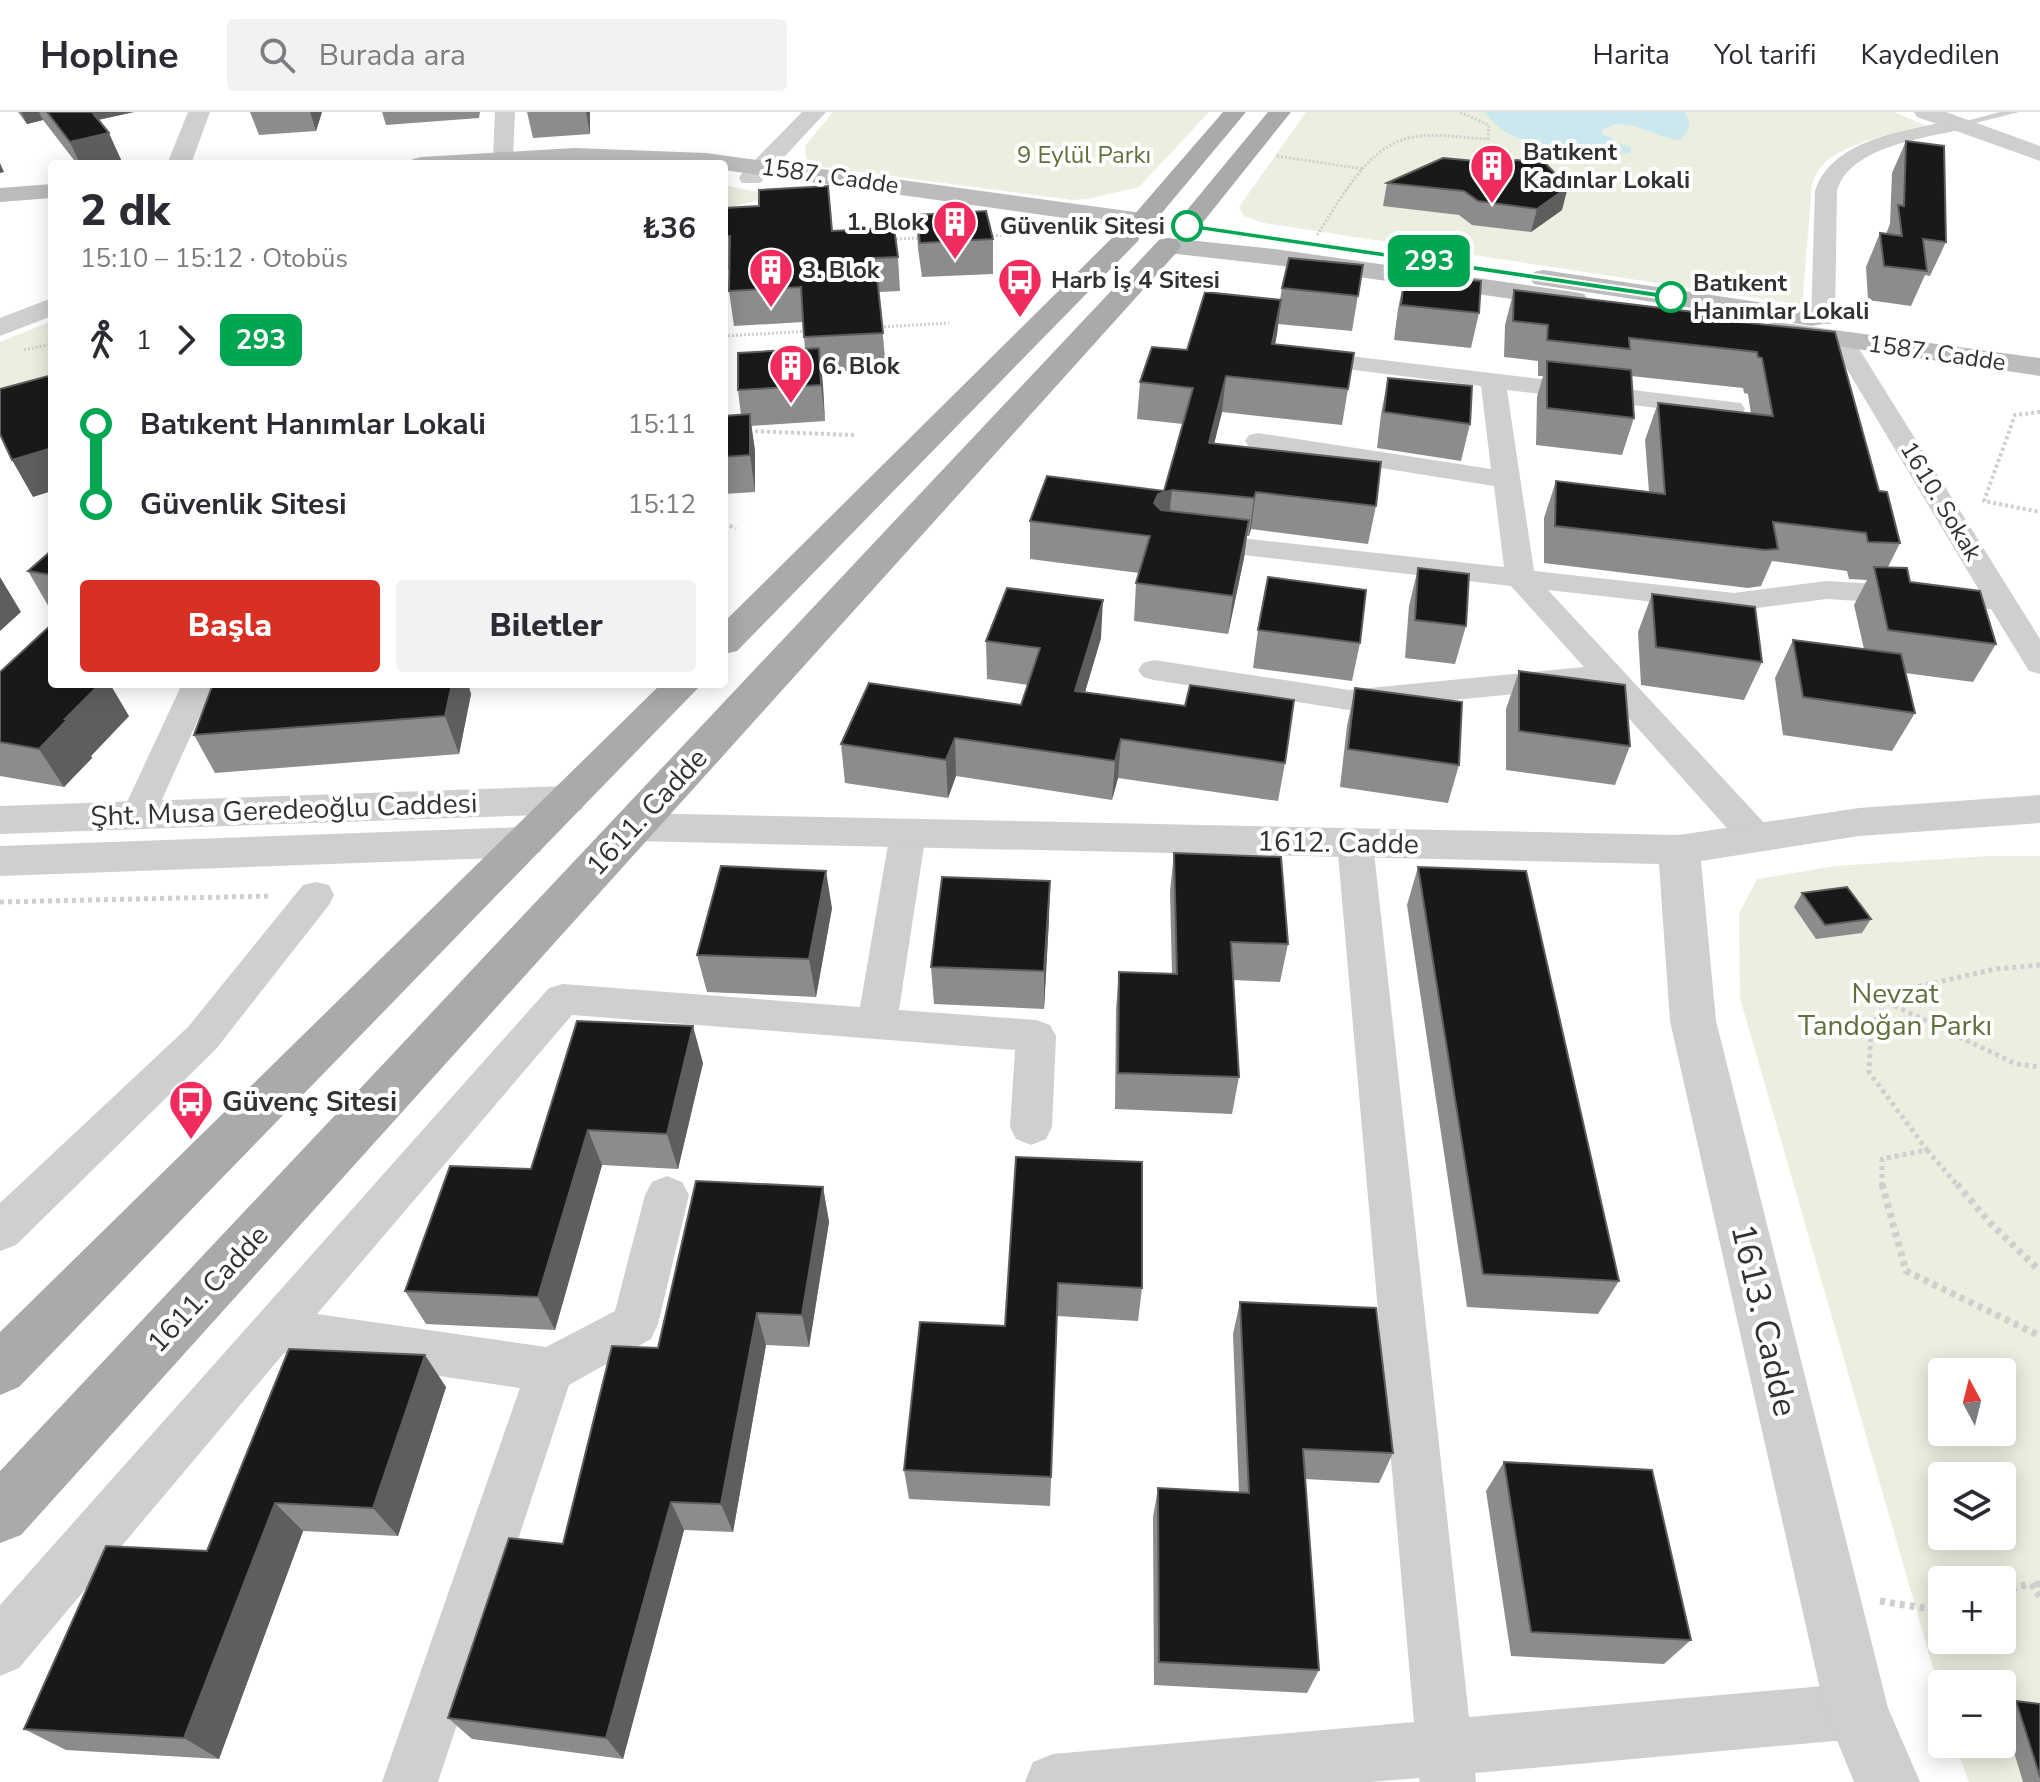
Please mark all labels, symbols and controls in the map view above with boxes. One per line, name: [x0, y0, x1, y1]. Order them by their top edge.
search box: [227, 19, 787, 91]
text: Hopline: [40, 30, 179, 81]
icon: search: [255, 33, 299, 77]
text: Burada ara: [319, 35, 466, 76]
text: Harita: [1593, 36, 1670, 74]
text: Yol tarifi: [1714, 36, 1816, 74]
text: Kaydedilen: [1860, 36, 2000, 74]
place label: Batıkent Kadınlar Lokali: [1523, 136, 1690, 196]
park label: 9 Eylül Parkı: [1017, 139, 1151, 171]
building icon: Batıkent Kadınlar Lokali: [1468, 142, 1516, 205]
street label: 1587. Cadde: [759, 151, 901, 201]
text: 2 dk: [80, 181, 170, 241]
building icon: 1. Blok: [931, 198, 979, 261]
place label: 1. Blok: [846, 206, 925, 238]
text: ₺36: [642, 208, 696, 249]
place label: Güvenlik Sitesi: [1000, 210, 1165, 242]
marker: Güvenlik Sitesi: [1172, 211, 1202, 241]
line badge: 293: [1383, 235, 1475, 287]
text: 15:10 – 15:12 · Otobüs: [80, 241, 348, 276]
text: 293: [1404, 242, 1454, 280]
building icon: 3. Blok: [747, 246, 795, 309]
place label: 3. Blok: [802, 254, 881, 286]
bus stop icon: Harb İş 4 Sitesi: [996, 256, 1044, 319]
place label: Harb İş 4 Sitesi: [1051, 264, 1220, 296]
place label: Batıkent Hanımlar Lokali: [1693, 267, 1869, 327]
marker: Batıkent Hanımlar Lokali: [1656, 282, 1686, 312]
icon: walk: [80, 318, 124, 362]
icon: forward: [164, 318, 208, 362]
text: 293: [236, 321, 286, 359]
text: 1: [136, 323, 152, 358]
street label: 1587. Cadde: [1866, 328, 2008, 378]
building icon: 6. Blok: [767, 342, 815, 405]
place label: 6. Blok: [822, 350, 901, 382]
text: Batıkent Hanımlar Lokali: [140, 404, 486, 445]
text: 15:11: [628, 407, 696, 442]
street label: 1610. Sokak: [1893, 435, 1990, 567]
text: Güvenlik Sitesi: [140, 484, 347, 525]
text: 15:12: [628, 487, 696, 522]
button: Başla: [80, 580, 380, 672]
button: Biletler: [396, 580, 696, 672]
street label: 1611. Cadde: [578, 740, 716, 884]
street label: Şht. Musa Geredeoğlu Caddesi: [90, 784, 478, 836]
street label: 1612. Cadde: [1257, 823, 1419, 863]
park label: Nevzat Tandoğan Parkı: [1798, 975, 1992, 1045]
bus stop icon: Güvenç Sitesi: [167, 1078, 215, 1141]
place label: Güvenç Sitesi: [222, 1083, 397, 1121]
street label: 1611. Cadde: [139, 1217, 277, 1361]
street label: 1613. Cadde: [1720, 1219, 1808, 1421]
north arrow: [1928, 1358, 2016, 1446]
map controls: [1928, 1358, 2016, 1758]
button: layers: [1928, 1462, 2016, 1550]
button: +: [1928, 1566, 2016, 1654]
button: −: [1928, 1670, 2016, 1758]

